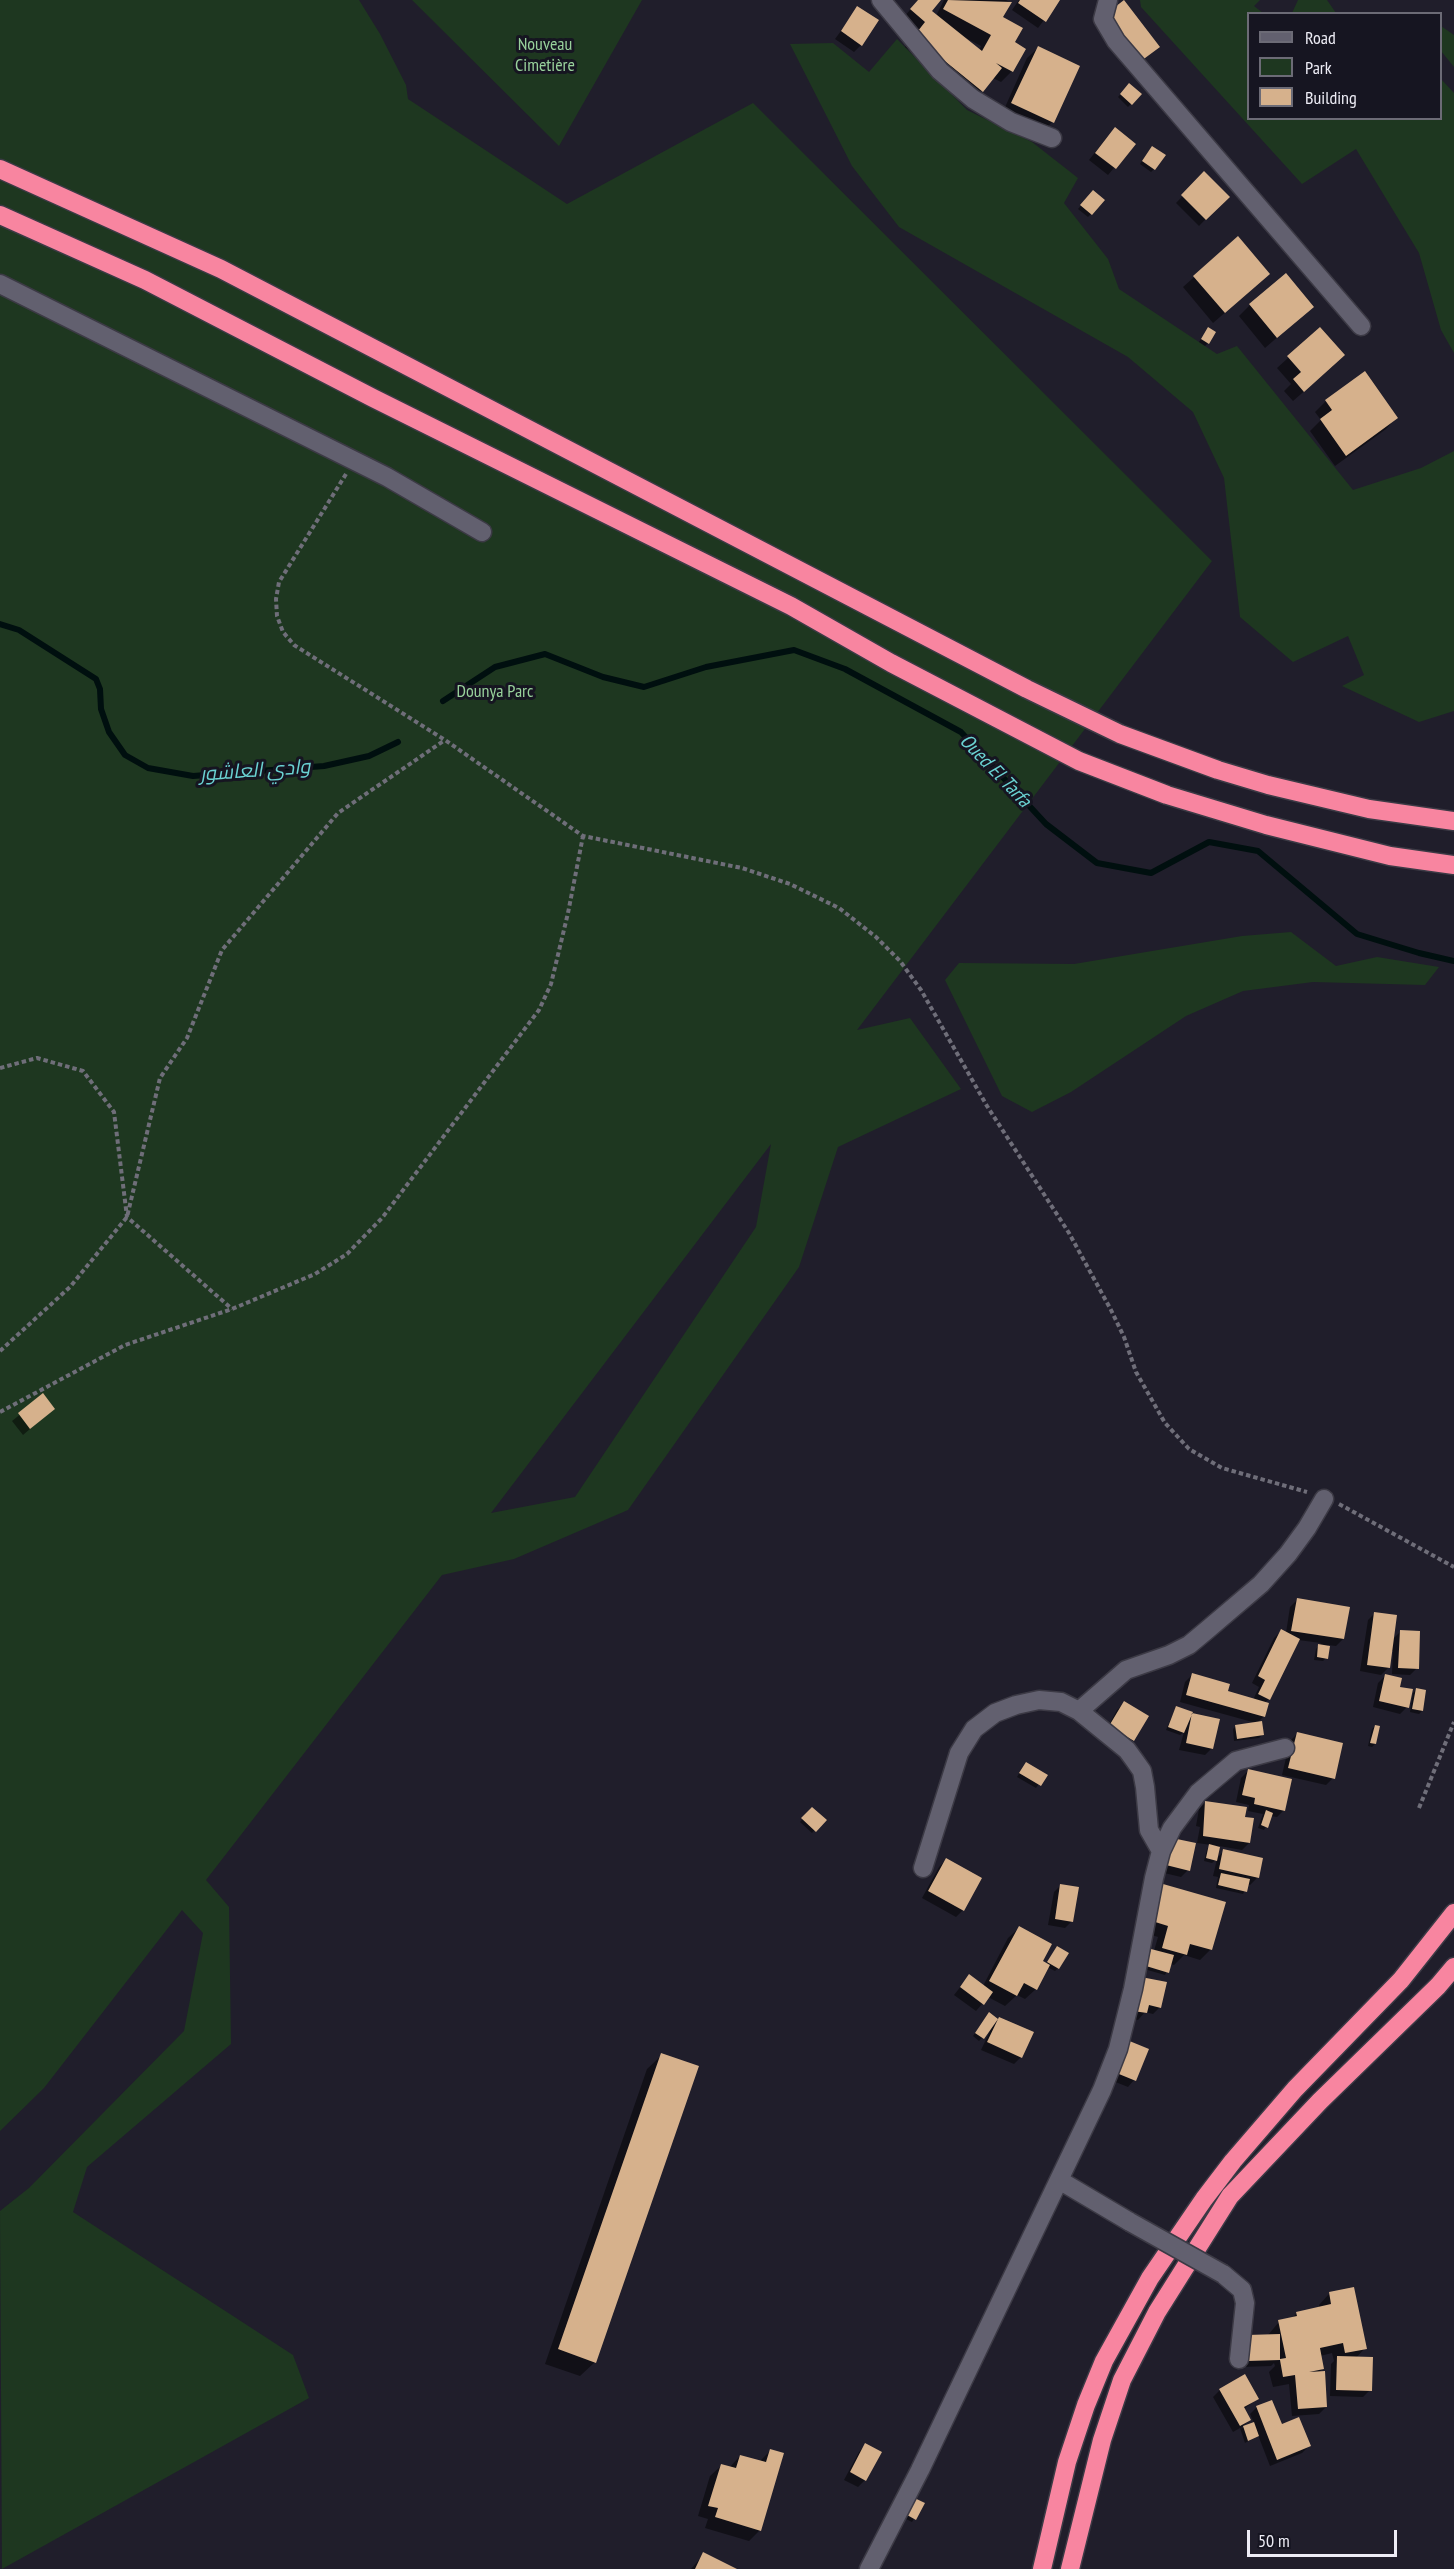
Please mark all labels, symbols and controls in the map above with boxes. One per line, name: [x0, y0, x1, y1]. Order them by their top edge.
legend: [1247, 12, 1442, 120]
text: Road: [1305, 26, 1336, 49]
park label: Nouveau Cimetière: [515, 34, 575, 76]
text: Park: [1305, 56, 1332, 79]
text: Building: [1305, 86, 1357, 109]
park label: Dounya Parc: [457, 681, 533, 703]
water label: Oued El Tarfa: [954, 730, 1036, 812]
water label: وادي العاشور: [199, 755, 311, 787]
scale bar: [1250, 2518, 1400, 2556]
text: 50 m: [1258, 2529, 1290, 2552]

